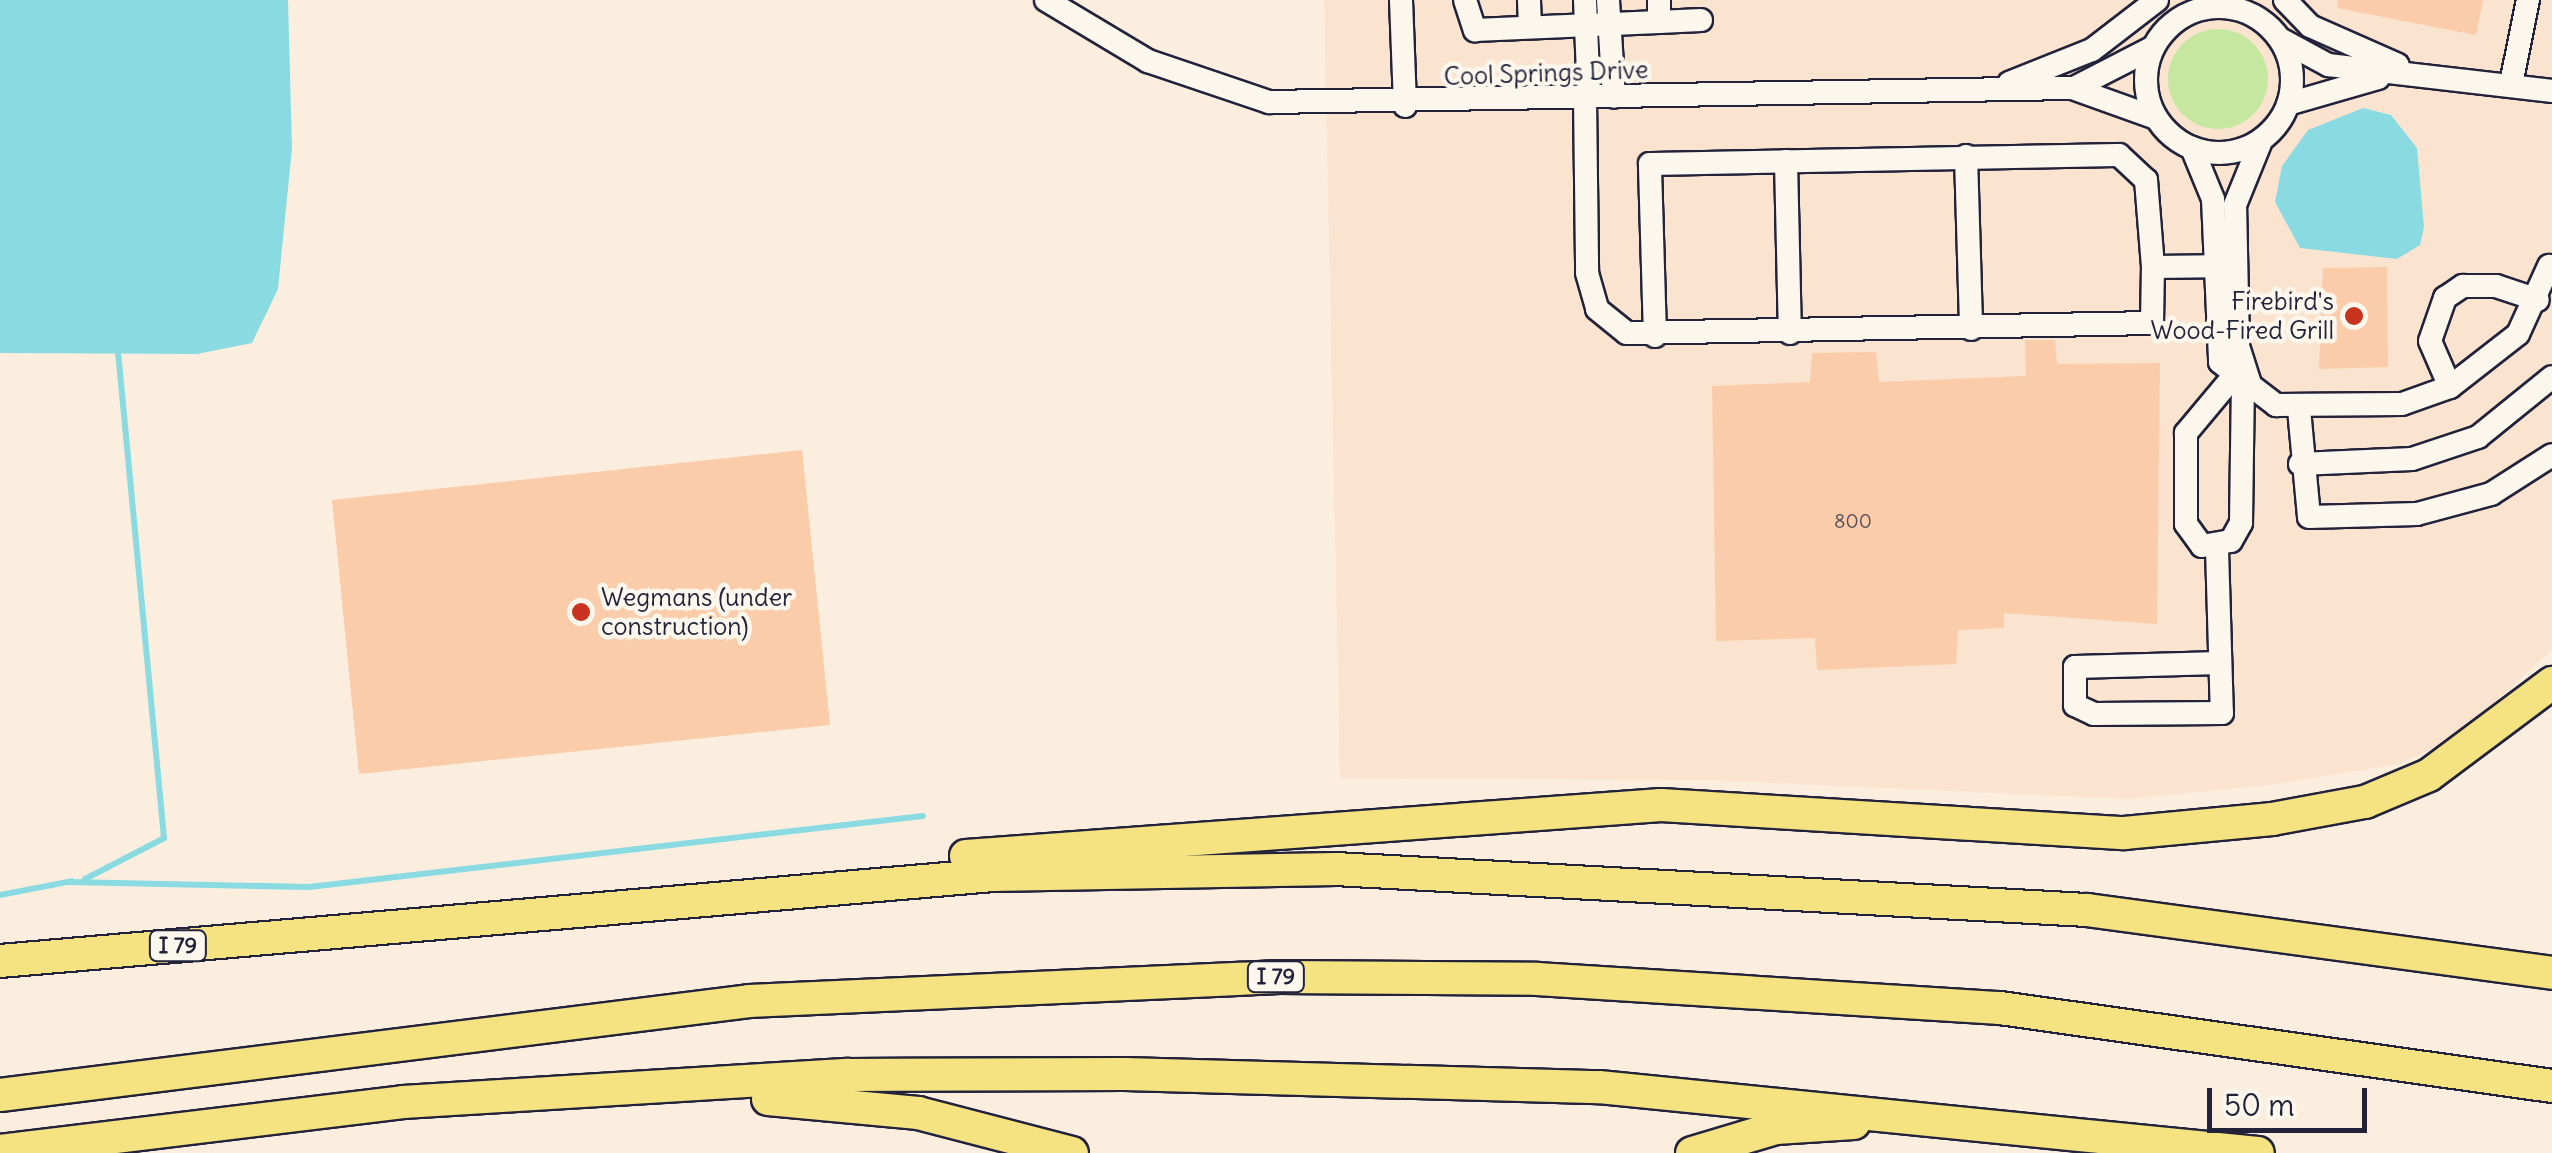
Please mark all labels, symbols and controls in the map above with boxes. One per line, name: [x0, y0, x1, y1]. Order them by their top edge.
street label: Cool Springs Drive: [1443, 54, 1649, 92]
place label: Firebird's Wood-Fired Grill: [2151, 287, 2334, 346]
marker: Firebird's Wood-Fired Grill: [2343, 305, 2365, 327]
house number: 800: [1834, 508, 1872, 532]
place label: Wegmans (under construction): [601, 583, 792, 642]
marker: Wegmans (under construction): [570, 601, 592, 623]
road number: I 79: [148, 929, 208, 963]
road number: I 79: [1246, 960, 1306, 994]
scale bar: [2212, 1068, 2372, 1130]
text: 50 m: [2224, 1086, 2294, 1124]

